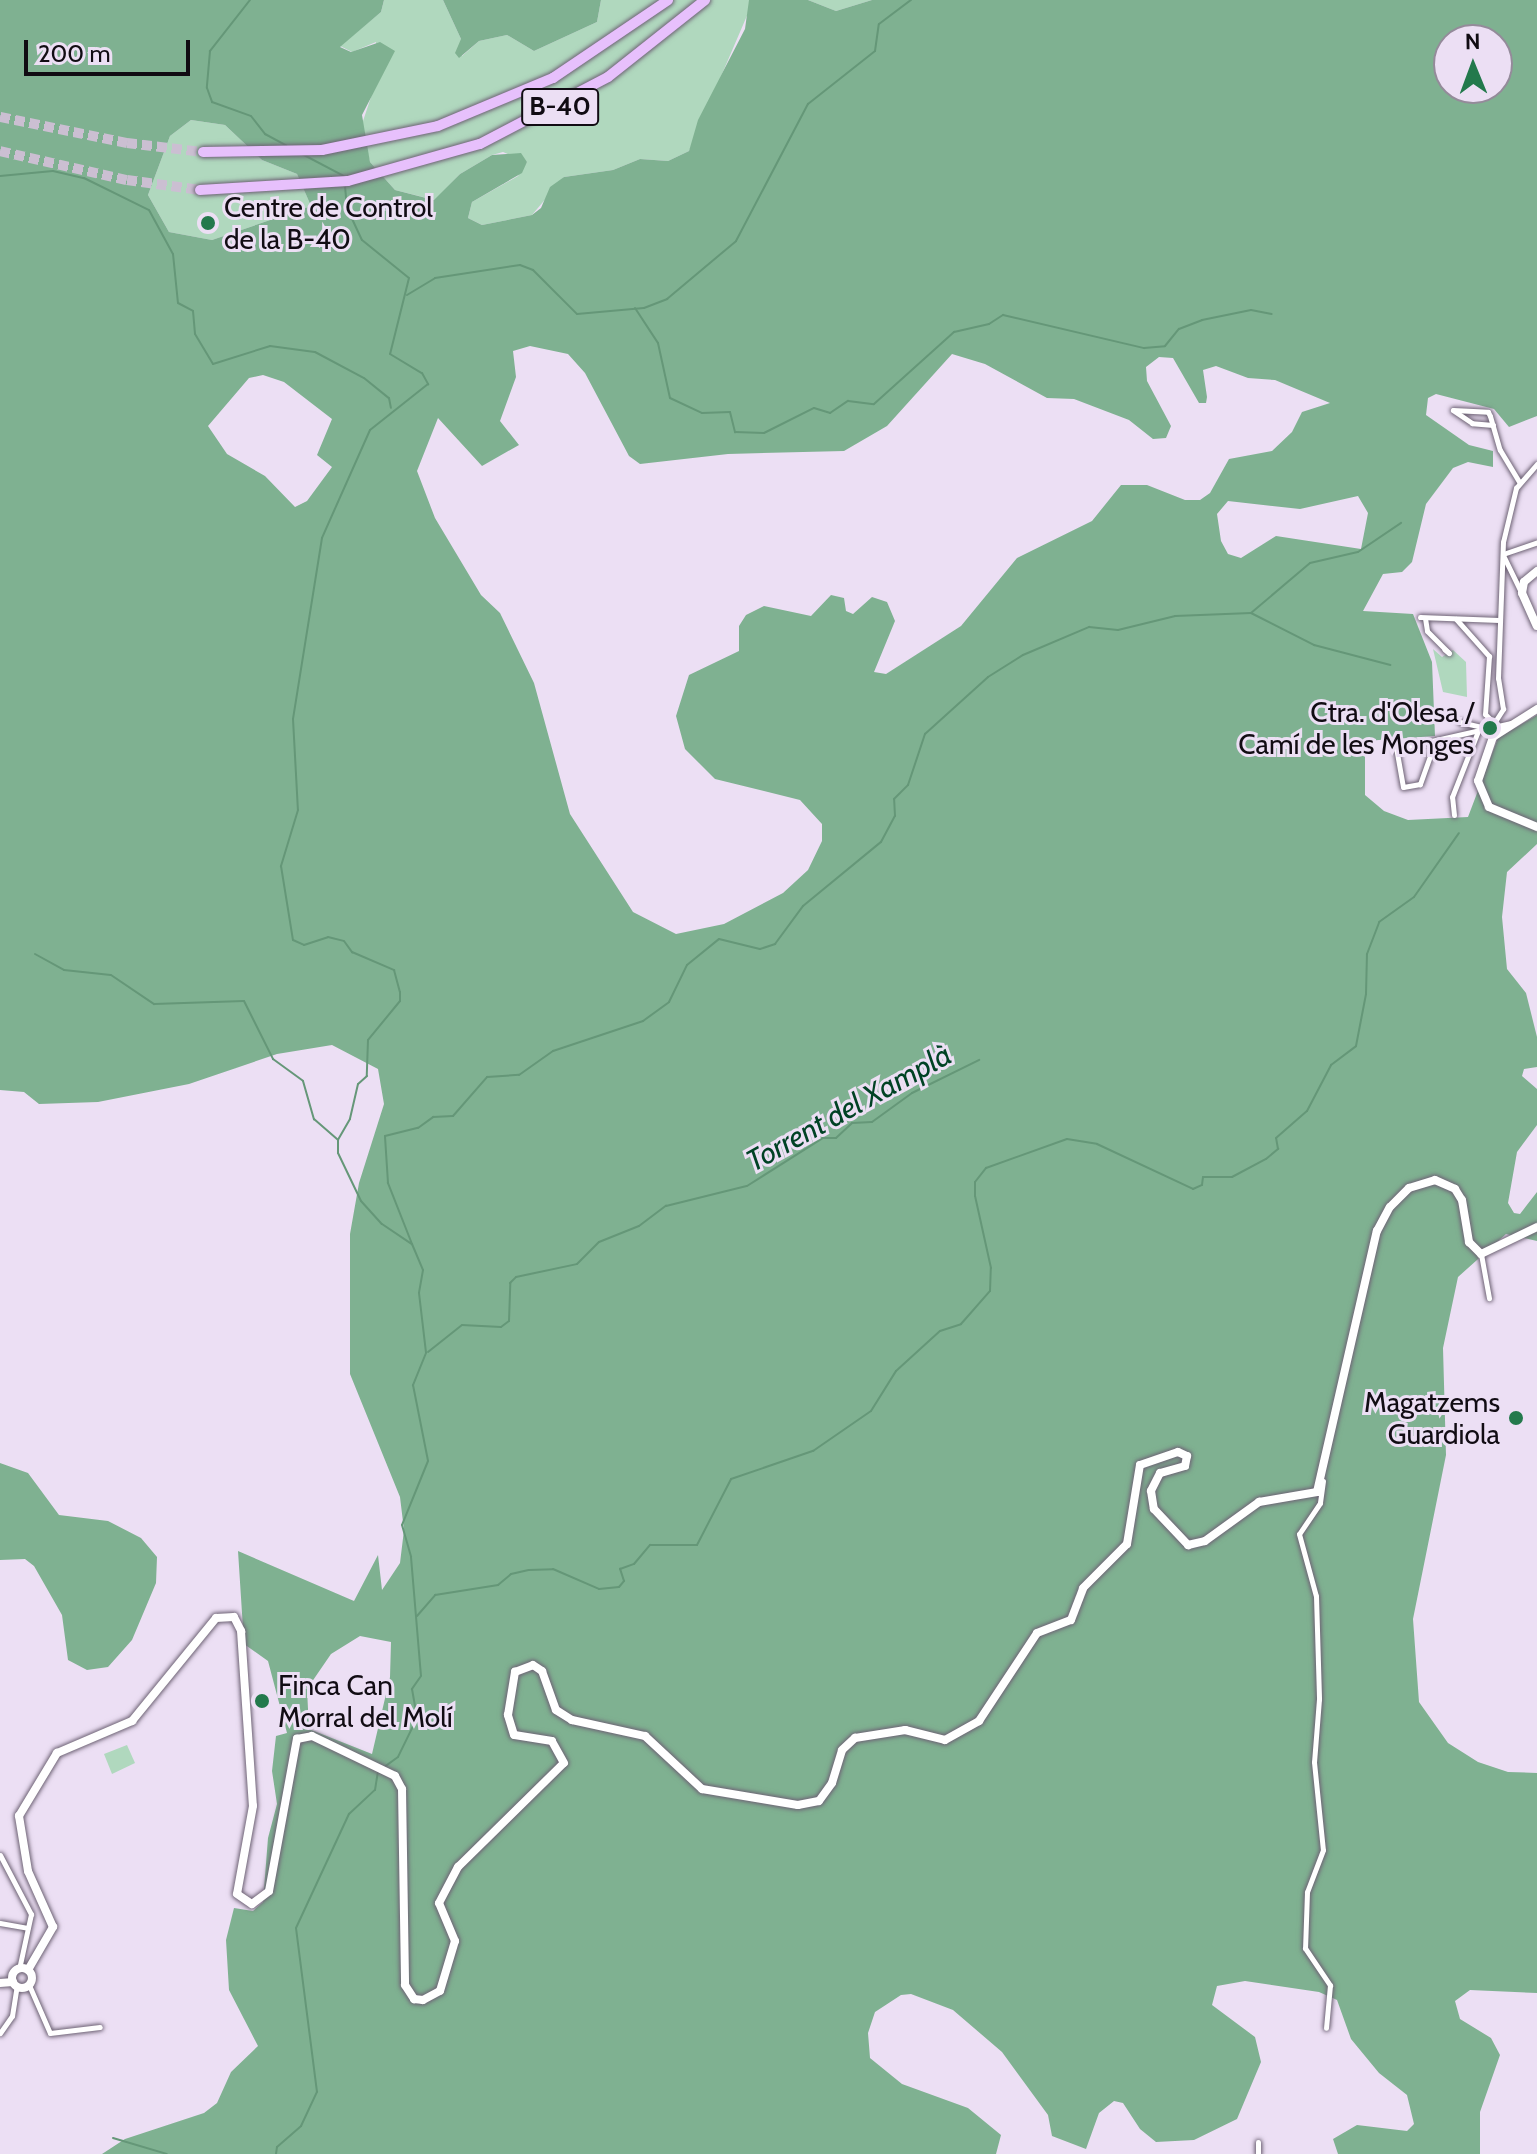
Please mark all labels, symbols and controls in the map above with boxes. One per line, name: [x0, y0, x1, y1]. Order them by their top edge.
scale bar: [28, 24, 194, 74]
north arrow: [1433, 24, 1513, 104]
text: N: [1465, 28, 1481, 55]
text: 200 m: [38, 39, 111, 68]
road number: B-40: [520, 85, 600, 129]
place label: Centre de Control de la B-40: [224, 190, 433, 256]
marker: Centre de Control de la B-40: [199, 214, 217, 232]
place label: Ctra. d'Olesa / Camí de les Monges: [1238, 695, 1474, 761]
marker: Ctra. d'Olesa / Camí de les Monges: [1481, 719, 1499, 737]
water label: Torrent del Xamplà: [740, 1037, 958, 1179]
place label: Magatzems Guardiola: [1364, 1385, 1500, 1451]
marker: Magatzems Guardiola: [1507, 1409, 1525, 1427]
place label: Finca Can Morral del Molí: [278, 1668, 453, 1734]
marker: Finca Can Morral del Molí: [253, 1692, 271, 1710]

